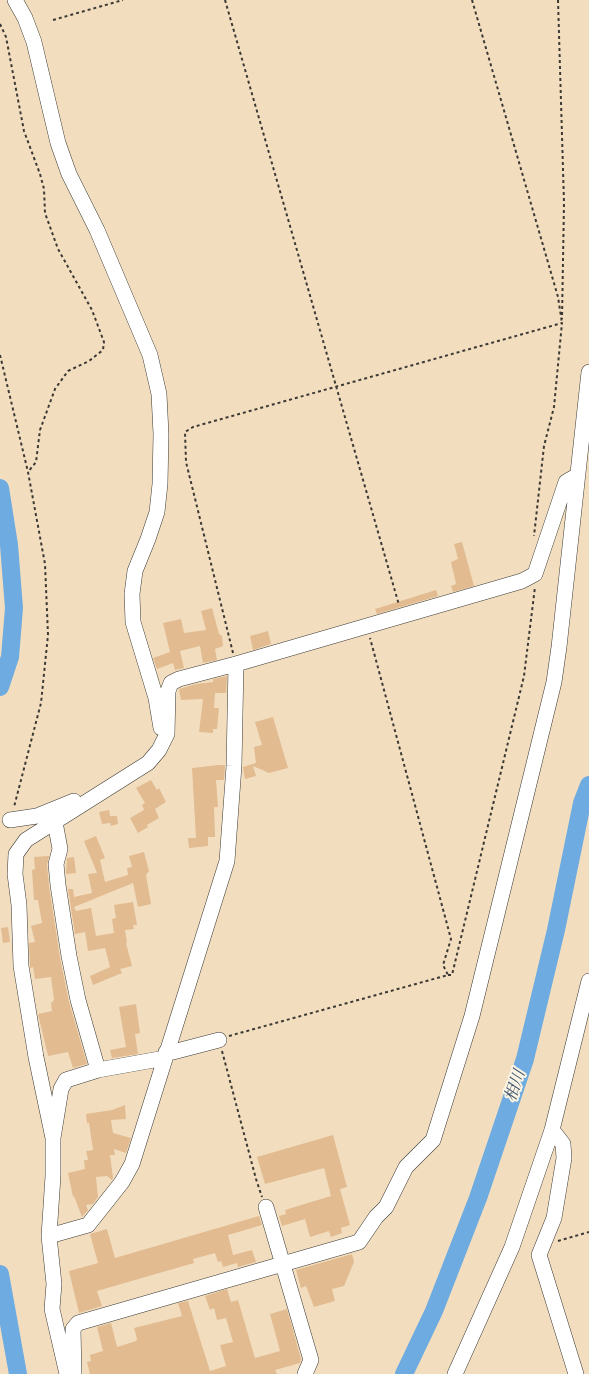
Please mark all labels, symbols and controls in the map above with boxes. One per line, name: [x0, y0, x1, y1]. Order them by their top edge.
water label: 相川: [502, 1068, 530, 1104]

